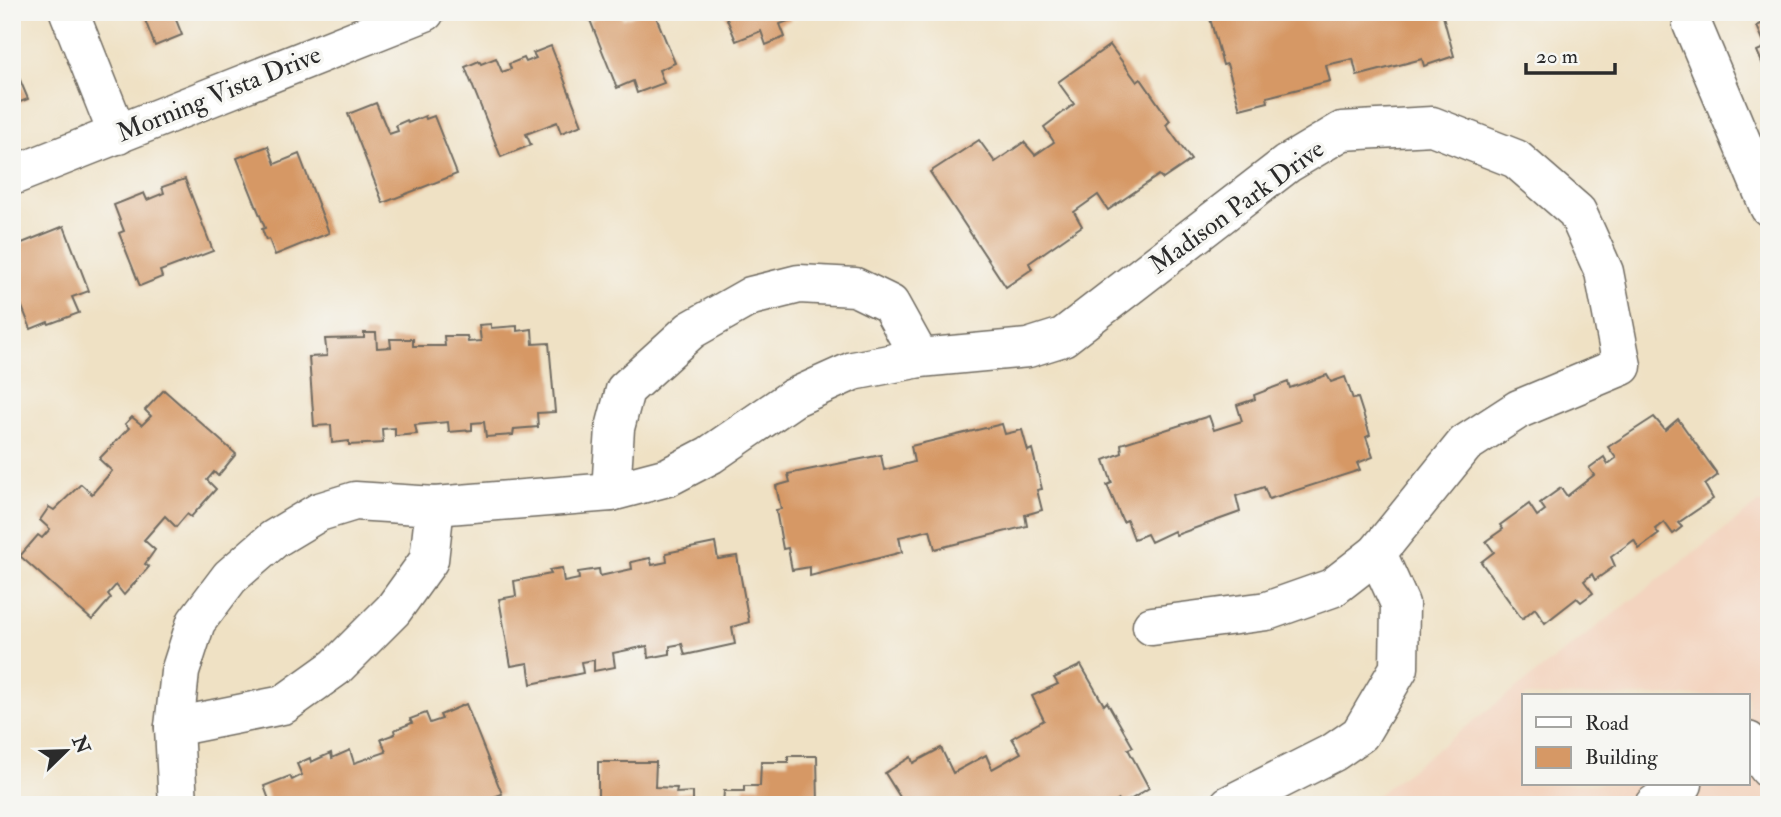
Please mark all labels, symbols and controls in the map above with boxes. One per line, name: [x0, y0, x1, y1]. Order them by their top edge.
scale bar: [1526, 32, 1615, 76]
street label: Morning Vista Drive: [112, 38, 326, 150]
text: 20 m: [1536, 43, 1578, 70]
street label: Madison Park Drive: [1143, 133, 1331, 281]
legend: [1522, 694, 1750, 786]
text: Road: [1585, 710, 1630, 737]
north arrow: [32, 716, 102, 786]
text: N: [66, 731, 95, 758]
text: Building: [1585, 744, 1658, 771]

